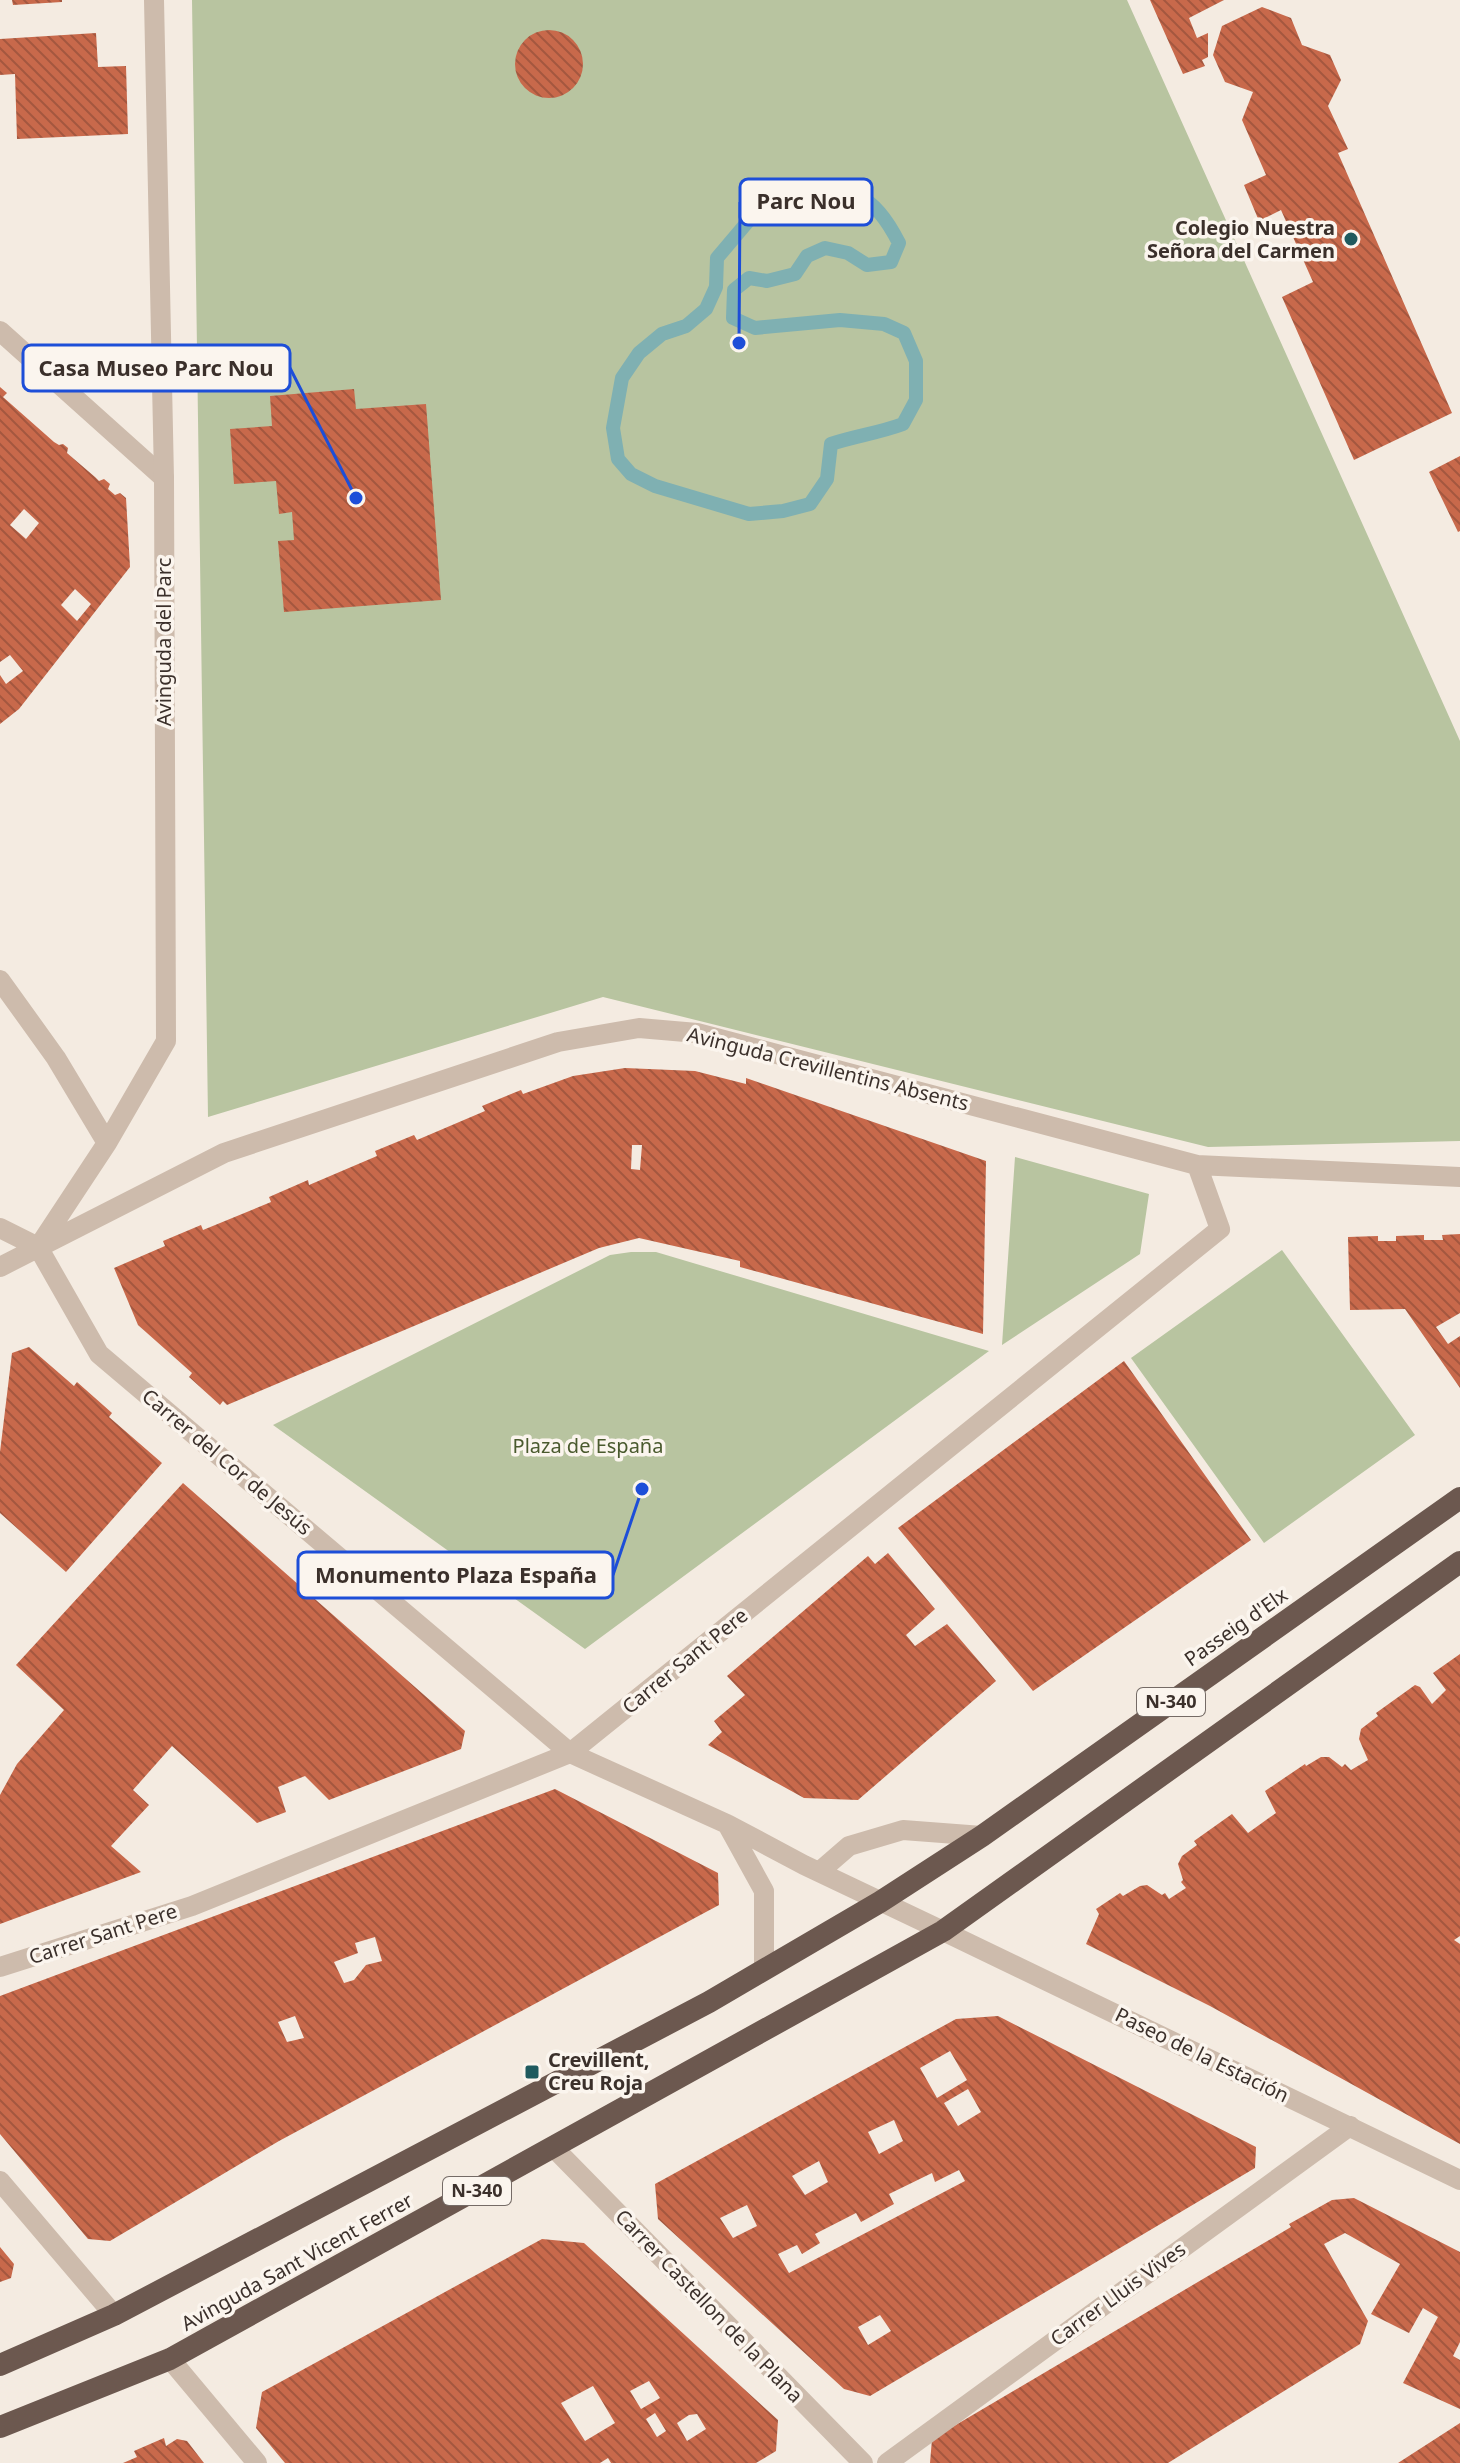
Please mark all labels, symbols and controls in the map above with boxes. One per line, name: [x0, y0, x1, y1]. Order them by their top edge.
callout: Parc Nou: [740, 179, 872, 225]
text: Parc Nou: [756, 185, 856, 215]
place label: Colegio Nuestra Señora del Carmen: [1147, 214, 1335, 264]
marker: Colegio Nuestra Señora del Carmen: [1342, 230, 1360, 248]
callout: Casa Museo Parc Nou: [23, 345, 290, 391]
text: Casa Museo Parc Nou: [38, 352, 274, 382]
street label: Avinguda del Parc: [150, 558, 177, 726]
street label: Avinguda Crevillentins Absents: [685, 1020, 972, 1117]
street label: Carrer del Cor de Jesús: [137, 1383, 318, 1541]
park label: Plaza de España: [513, 1432, 663, 1459]
callout: Monumento Plaza España: [298, 1552, 613, 1598]
text: Monumento Plaza España: [315, 1559, 597, 1589]
street label: Passeig d'Elx: [1179, 1581, 1293, 1672]
street label: Carrer Sant Pere: [616, 1602, 753, 1720]
road number: N-340: [1137, 1688, 1205, 1716]
street label: Carrer Sant Pere: [25, 1897, 180, 1970]
street label: Paseo de la Estación: [1111, 2001, 1294, 2108]
place label: Crevillent, Creu Roja: [548, 2046, 650, 2096]
marker: Crevillent, Creu Roja: [523, 2063, 541, 2081]
road number: N-340: [443, 2177, 511, 2205]
street label: Avinguda Sant Vicent Ferrer: [176, 2186, 417, 2337]
street label: Carrer Castellon de la Plana: [610, 2203, 809, 2408]
street label: Carrer Lluis Vives: [1045, 2235, 1191, 2352]

